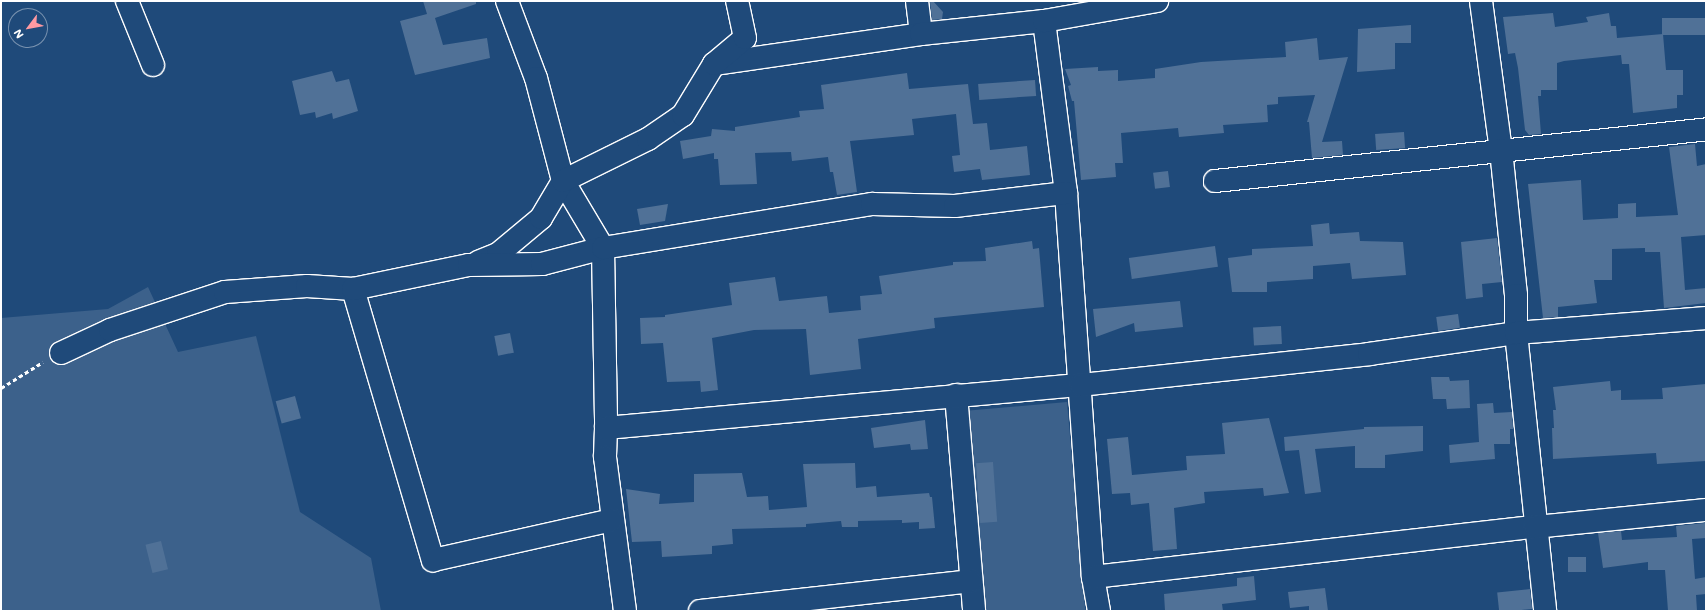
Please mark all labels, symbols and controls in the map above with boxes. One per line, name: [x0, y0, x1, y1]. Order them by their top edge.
north arrow: [8, 8, 48, 48]
text: N: [10, 27, 27, 42]

